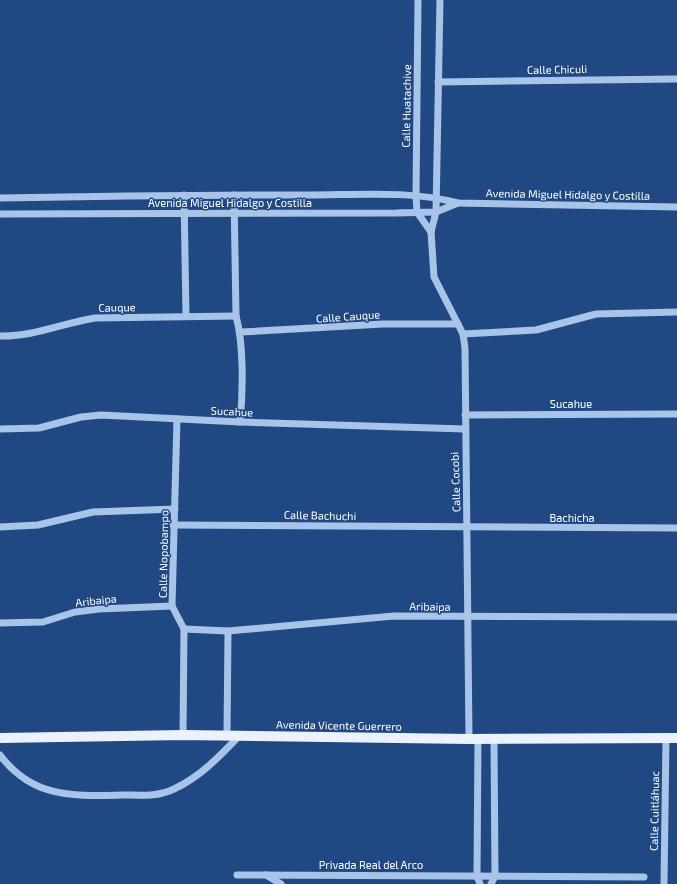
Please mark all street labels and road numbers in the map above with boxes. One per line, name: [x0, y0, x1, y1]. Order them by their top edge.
street label: Calle Chiculi: [527, 62, 587, 76]
street label: Calle Huatachive: [399, 64, 413, 148]
street label: Avenida Miguel Hidalgo y Costilla: [486, 186, 650, 202]
street label: Avenida Miguel Hidalgo y Costilla: [148, 196, 312, 209]
street label: Cauque: [98, 300, 136, 314]
street label: Calle Cauque: [316, 307, 381, 325]
street label: Sucahue: [550, 397, 592, 410]
street label: Sucahue: [210, 403, 254, 419]
street label: Calle Cocobi: [447, 452, 463, 512]
street label: Calle Bachuchi: [284, 508, 356, 522]
street label: Calle Nopobampo: [156, 510, 170, 598]
street label: Bachicha: [549, 511, 595, 524]
street label: Aribaipa: [75, 591, 117, 609]
street label: Aribaipa: [409, 599, 451, 613]
street label: Avenida Vicente Guerrero: [276, 717, 402, 733]
street label: Calle Cuitláhuac: [647, 771, 661, 851]
street label: Privada Real del Arco: [319, 858, 423, 871]

